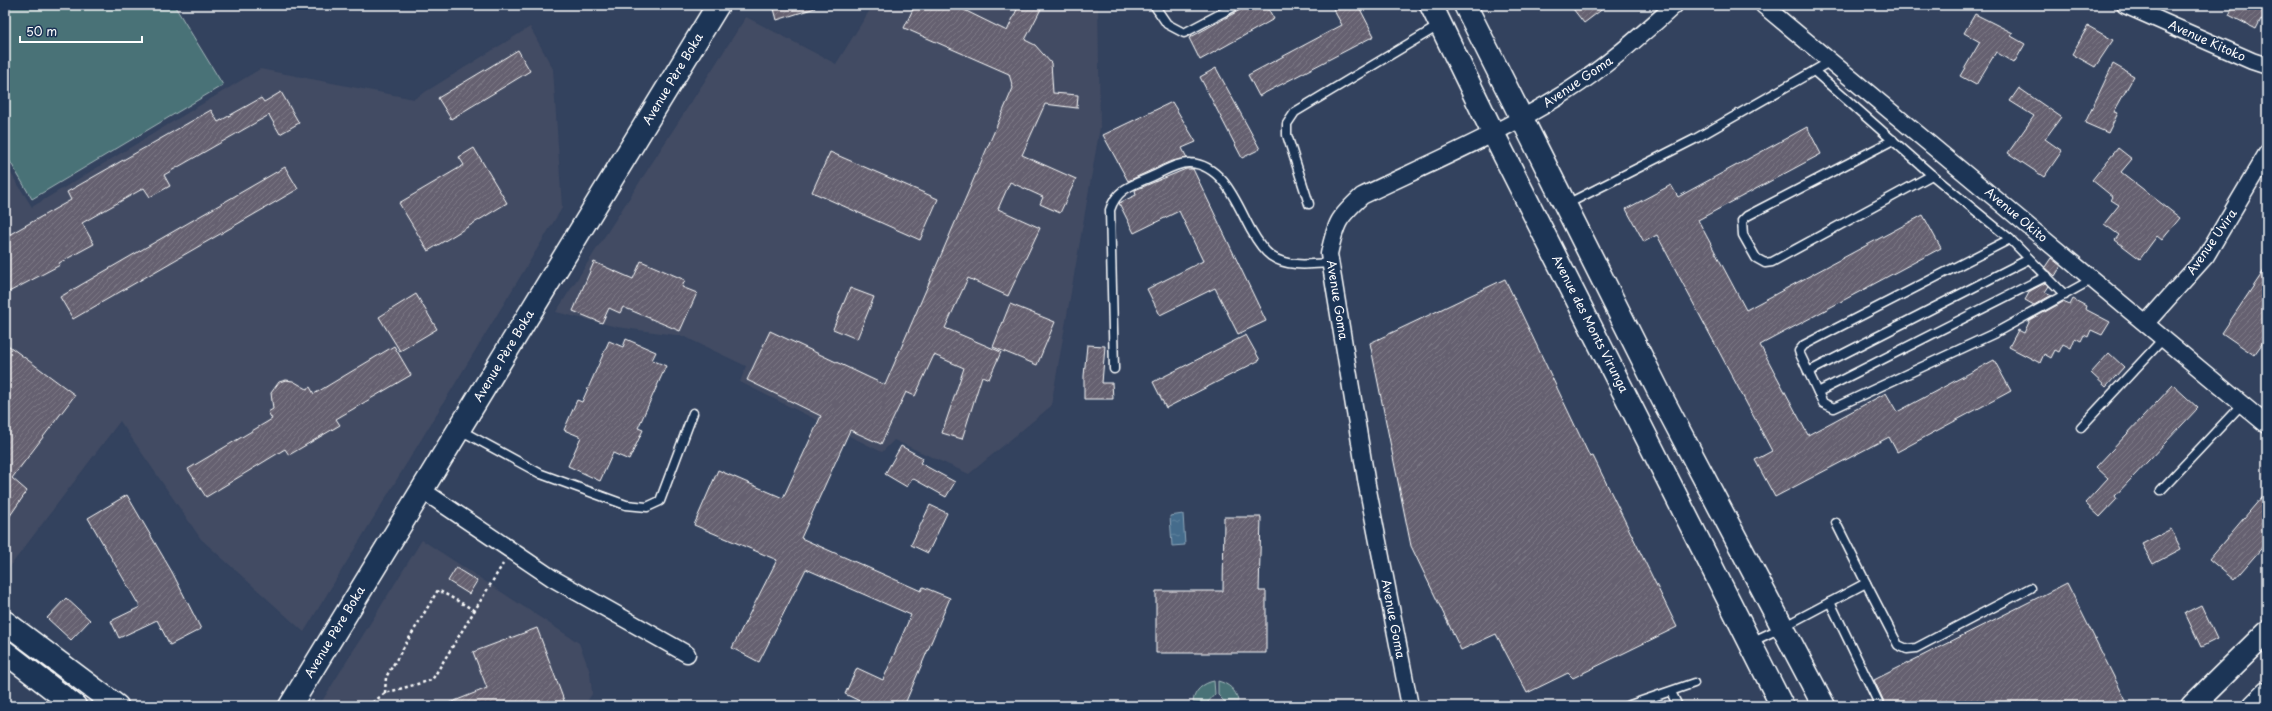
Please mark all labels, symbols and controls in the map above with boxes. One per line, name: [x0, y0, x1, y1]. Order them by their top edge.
street label: Avenue Kitoko: [2166, 15, 2249, 65]
scale bar: [20, 18, 142, 44]
text: 50 m: [26, 22, 57, 40]
street label: Avenue Père Boka: [638, 29, 707, 128]
street label: Avenue Goma: [1539, 51, 1616, 111]
street label: Avenue Okito: [1981, 183, 2052, 246]
street label: Avenue Uvira: [2182, 204, 2241, 278]
street label: Avenue des Monts Virunga: [1548, 252, 1634, 396]
street label: Avenue Goma: [1323, 259, 1353, 342]
street label: Avenue Père Boka: [469, 306, 538, 405]
street label: Avenue Goma: [1377, 577, 1411, 661]
street label: Avenue Père Boka: [300, 582, 369, 681]

